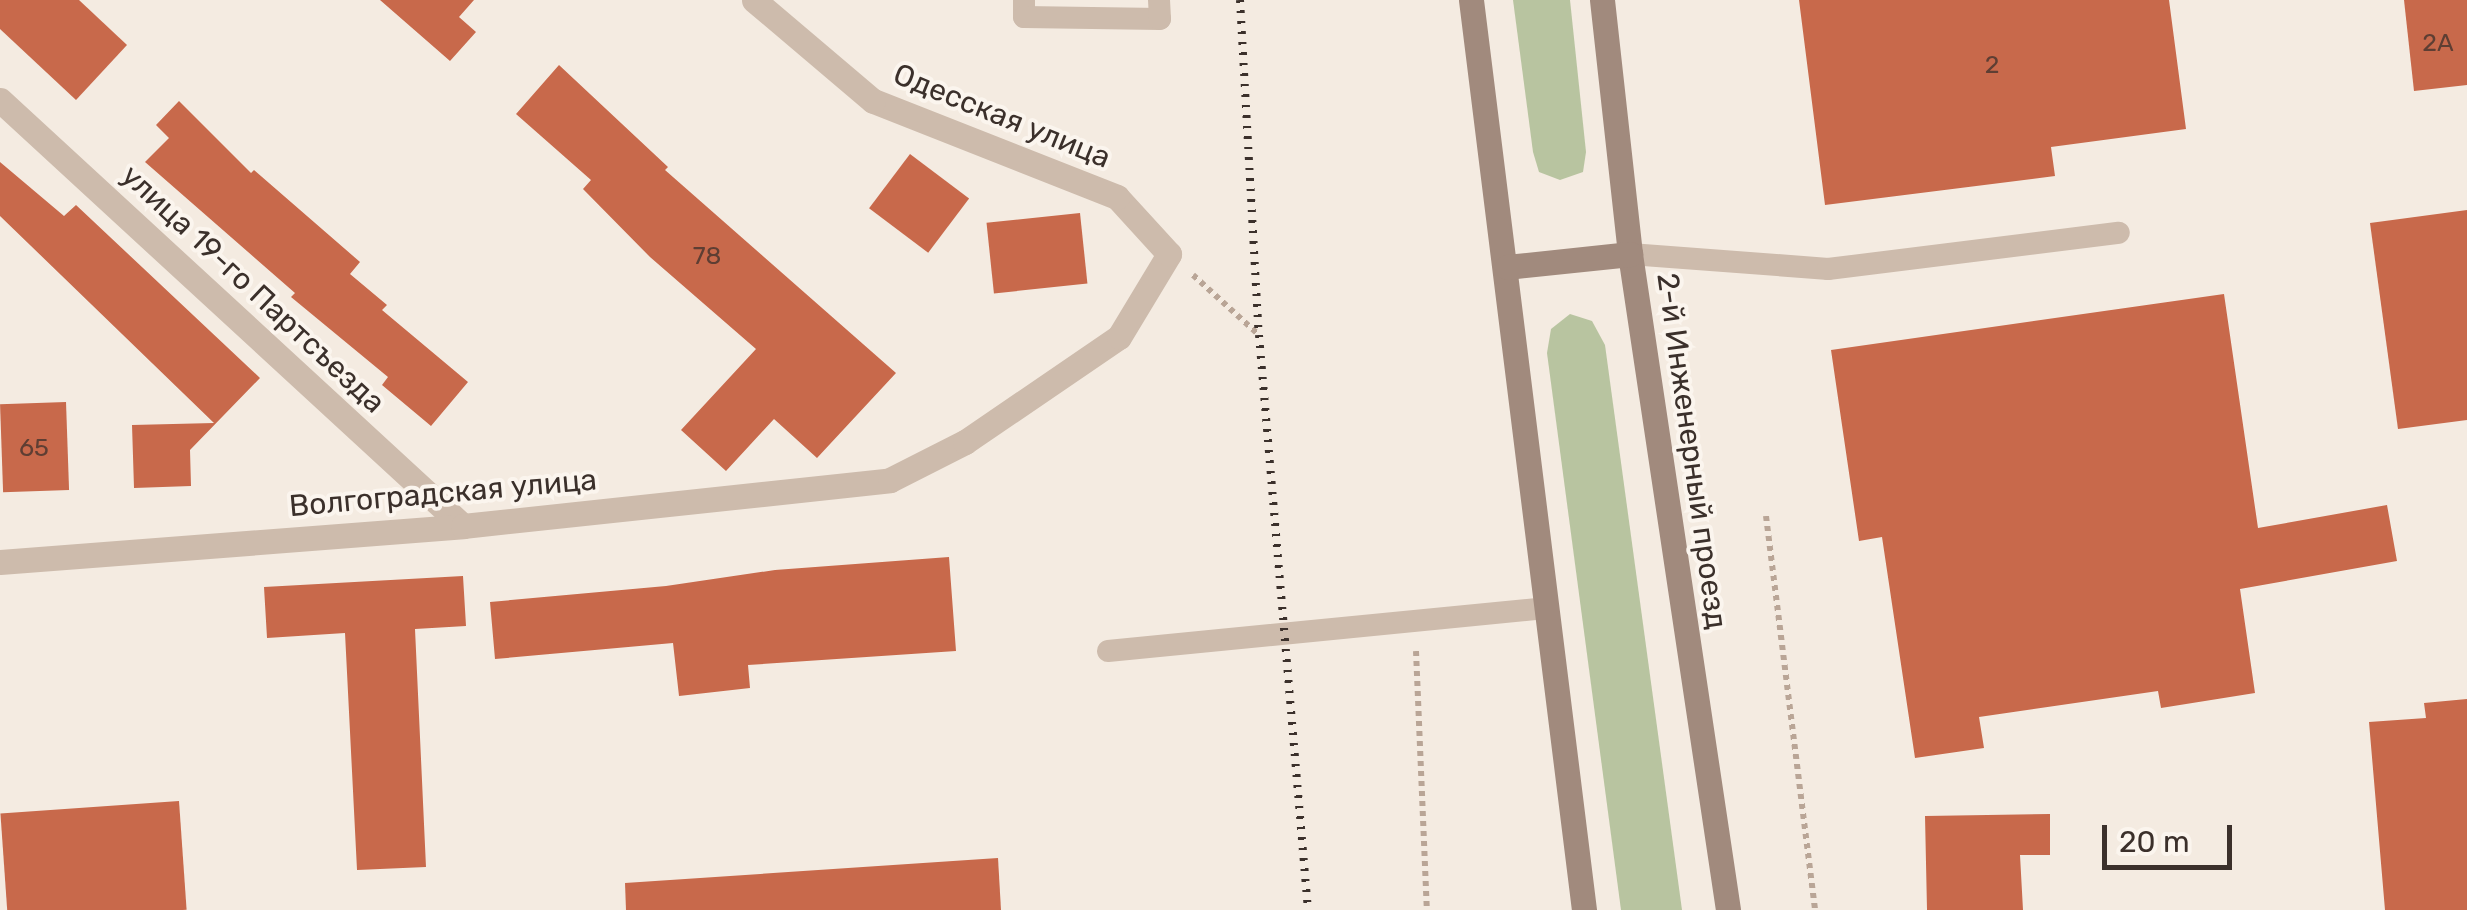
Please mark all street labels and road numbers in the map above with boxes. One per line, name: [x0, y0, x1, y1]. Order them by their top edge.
street label: Одесская улица: [888, 56, 1116, 176]
street label: улица 19-го Партсъезда: [114, 157, 392, 421]
street label: 2-й Инженерный проезд: [1649, 271, 1735, 631]
street label: Волгоградская улица: [288, 462, 598, 524]

